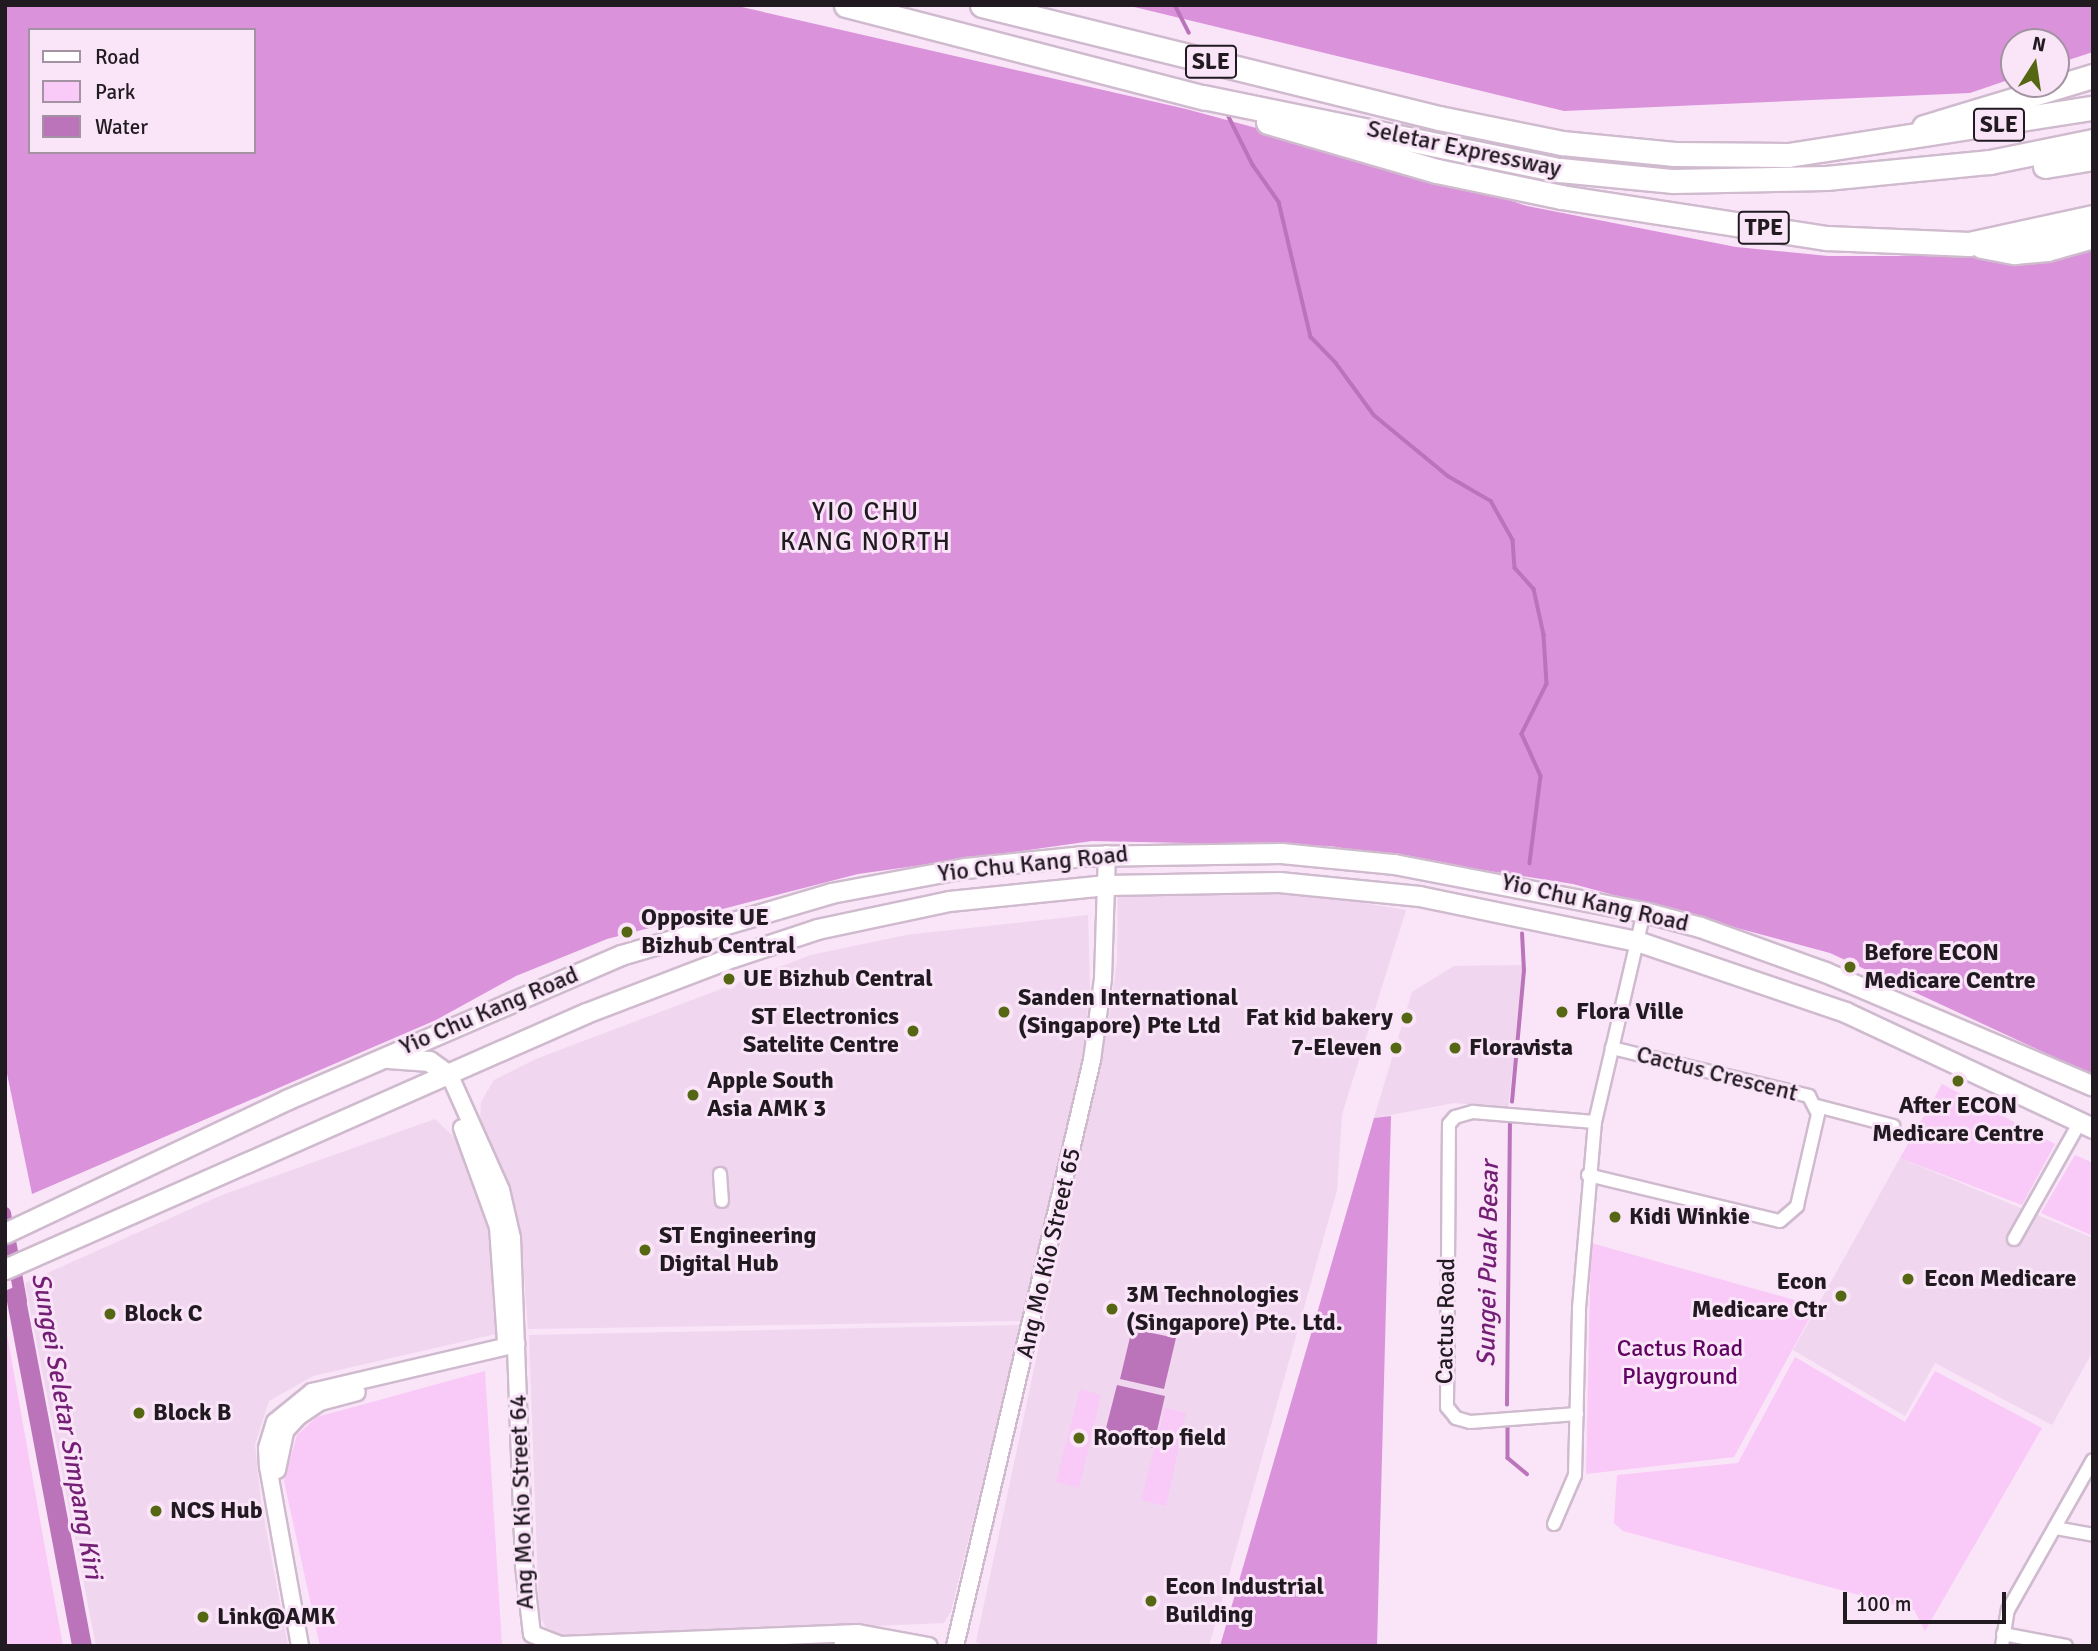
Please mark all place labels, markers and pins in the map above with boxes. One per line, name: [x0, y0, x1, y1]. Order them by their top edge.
place label: Opposite UE Bizhub Central: [641, 904, 796, 960]
marker: Opposite UE Bizhub Central: [619, 924, 635, 940]
place label: Before ECON Medicare Centre: [1864, 939, 2036, 995]
marker: Before ECON Medicare Centre: [1842, 959, 1858, 975]
place label: UE Bizhub Central: [743, 965, 933, 993]
marker: UE Bizhub Central: [721, 971, 737, 987]
place label: Sanden International (Singapore) Pte Ltd: [1018, 984, 1238, 1040]
place label: Flora Ville: [1576, 998, 1684, 1026]
place label: ST Electronics Satelite Centre: [743, 1003, 899, 1059]
marker: Sanden International (Singapore) Pte Ltd: [996, 1004, 1012, 1020]
place label: Fat kid bakery: [1245, 1004, 1393, 1032]
marker: Flora Ville: [1554, 1004, 1570, 1020]
marker: Fat kid bakery: [1399, 1010, 1415, 1026]
marker: ST Electronics Satelite Centre: [905, 1023, 921, 1039]
place label: 7-Eleven: [1291, 1034, 1382, 1062]
place label: Floravista: [1469, 1034, 1573, 1062]
marker: 7-Eleven: [1388, 1040, 1404, 1056]
marker: Floravista: [1447, 1040, 1463, 1056]
place label: Apple South Asia AMK 3: [707, 1067, 834, 1123]
marker: After ECON Medicare Centre: [1950, 1073, 1966, 1089]
marker: Apple South Asia AMK 3: [685, 1087, 701, 1103]
place label: After ECON Medicare Centre: [1872, 1092, 2044, 1148]
place label: Kidi Winkie: [1629, 1203, 1750, 1231]
marker: Kidi Winkie: [1607, 1209, 1623, 1225]
place label: ST Engineering Digital Hub: [659, 1222, 816, 1278]
marker: ST Engineering Digital Hub: [637, 1242, 653, 1258]
place label: Econ Medicare: [1924, 1265, 2076, 1293]
place label: Econ Medicare Ctr: [1692, 1268, 1827, 1324]
marker: Econ Medicare: [1898, 1269, 1918, 1289]
place label: 3M Technologies (Singapore) Pte. Ltd.: [1126, 1281, 1343, 1337]
marker: Econ Medicare Ctr: [1833, 1288, 1849, 1304]
place label: Block C: [124, 1300, 202, 1328]
marker: 3M Technologies (Singapore) Pte. Ltd.: [1104, 1301, 1120, 1317]
marker: Block C: [102, 1306, 118, 1322]
place label: Block B: [153, 1399, 232, 1427]
marker: Block B: [131, 1405, 147, 1421]
place label: Rooftop field: [1093, 1424, 1226, 1452]
marker: Rooftop field: [1071, 1430, 1087, 1446]
place label: NCS Hub: [170, 1497, 263, 1525]
marker: NCS Hub: [148, 1503, 164, 1519]
place label: Econ Industrial Building: [1165, 1573, 1324, 1629]
marker: Econ Industrial Building: [1143, 1593, 1159, 1609]
place label: Link@AMK: [217, 1603, 336, 1631]
marker: Link@AMK: [195, 1609, 211, 1625]

